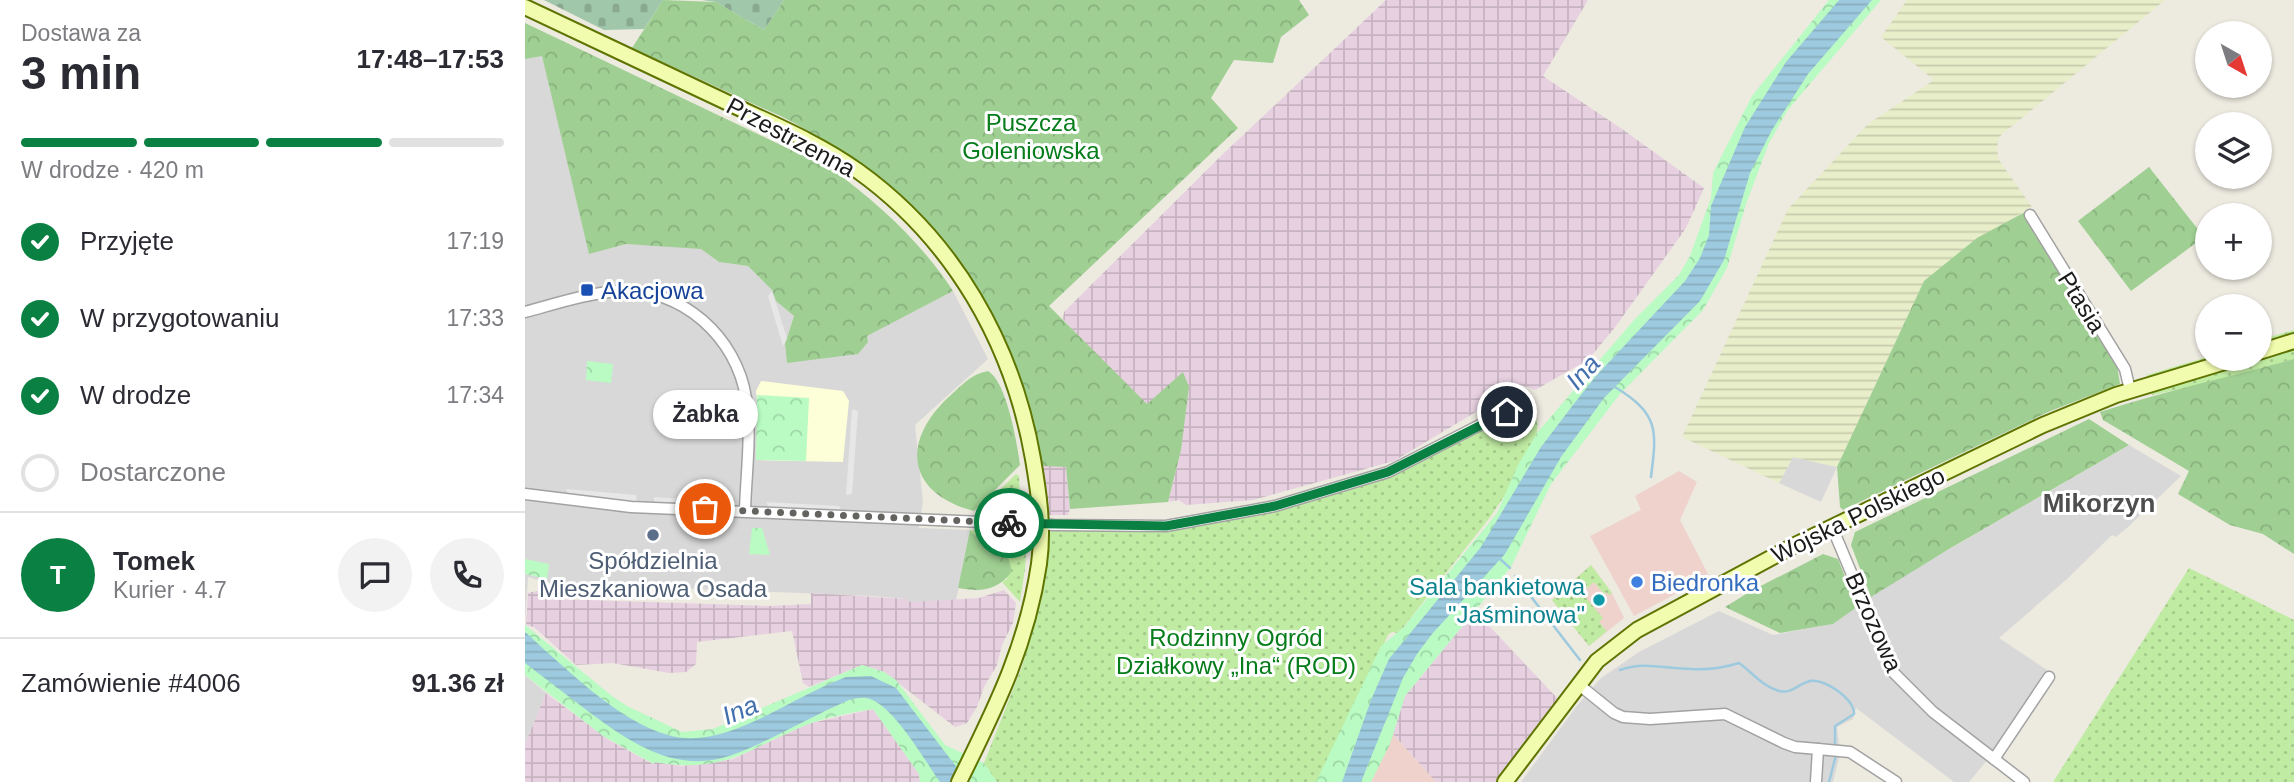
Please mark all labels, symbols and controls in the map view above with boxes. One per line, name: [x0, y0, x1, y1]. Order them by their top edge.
text: Dostawa za: [21, 20, 141, 46]
north arrow: [2195, 21, 2271, 98]
map controls: [2195, 21, 2272, 371]
text: 17:48–17:53: [357, 44, 504, 74]
text: 3 min: [21, 47, 141, 99]
street label: Przestrzenna: [722, 92, 860, 182]
park label: Puszcza Goleniowska: [962, 109, 1100, 164]
button: layers: [2195, 112, 2272, 189]
text: W drodze · 420 m: [21, 157, 204, 183]
button: +: [2195, 203, 2272, 280]
icon: check: [21, 223, 59, 261]
text: Przyjęte: [80, 226, 174, 256]
text: 17:19: [446, 228, 504, 254]
street label: Ptasia: [2053, 267, 2111, 338]
place label: Akacjowa: [601, 277, 704, 304]
marker: Akacjowa: [579, 282, 595, 298]
button: −: [2195, 294, 2272, 371]
icon: check: [21, 300, 59, 338]
text: W przygotowaniu: [80, 303, 279, 333]
text: 17:33: [446, 305, 504, 331]
water label: Ina: [1560, 349, 1606, 395]
icon: check: [21, 377, 59, 415]
text: W drodze: [80, 380, 191, 410]
text: 17:34: [446, 382, 504, 408]
pin: [1477, 382, 1537, 442]
callout: Żabka: [653, 390, 757, 439]
icon: home: [1488, 393, 1526, 431]
text: Żabka: [672, 401, 739, 427]
text: Dostarczone: [80, 457, 226, 487]
street label: Wojska Polskiego: [1767, 461, 1949, 569]
pin: [675, 479, 735, 539]
courier: [974, 488, 1044, 558]
district label: Mikorzyn: [2043, 488, 2155, 518]
icon: bag: [686, 490, 724, 528]
icon: bike: [990, 504, 1028, 542]
marker: Spółdzielnia Mieszkaniowa Osada: [645, 527, 661, 543]
button: chat: [338, 538, 412, 612]
button: phone: [430, 538, 504, 612]
text: Tomek: [113, 546, 195, 576]
place label: Spółdzielnia Mieszkaniowa Osada: [539, 547, 768, 602]
text: T: [50, 560, 66, 590]
street label: Brzozowa: [1840, 568, 1908, 676]
place label: Biedronka: [1651, 569, 1760, 596]
place label: Sala bankietowa "Jaśminowa": [1409, 573, 1586, 628]
marker: Biedronka: [1629, 574, 1645, 590]
text: Kurier · 4.7: [113, 577, 227, 603]
marker: Sala bankietowa "Jaśminowa": [1591, 592, 1607, 608]
park label: Rodzinny Ogród Działkowy „Ina“ (ROD): [1116, 624, 1356, 679]
text: Zamówienie #4006: [21, 668, 241, 698]
text: 91.36 zł: [411, 668, 504, 698]
water label: Ina: [717, 689, 763, 731]

